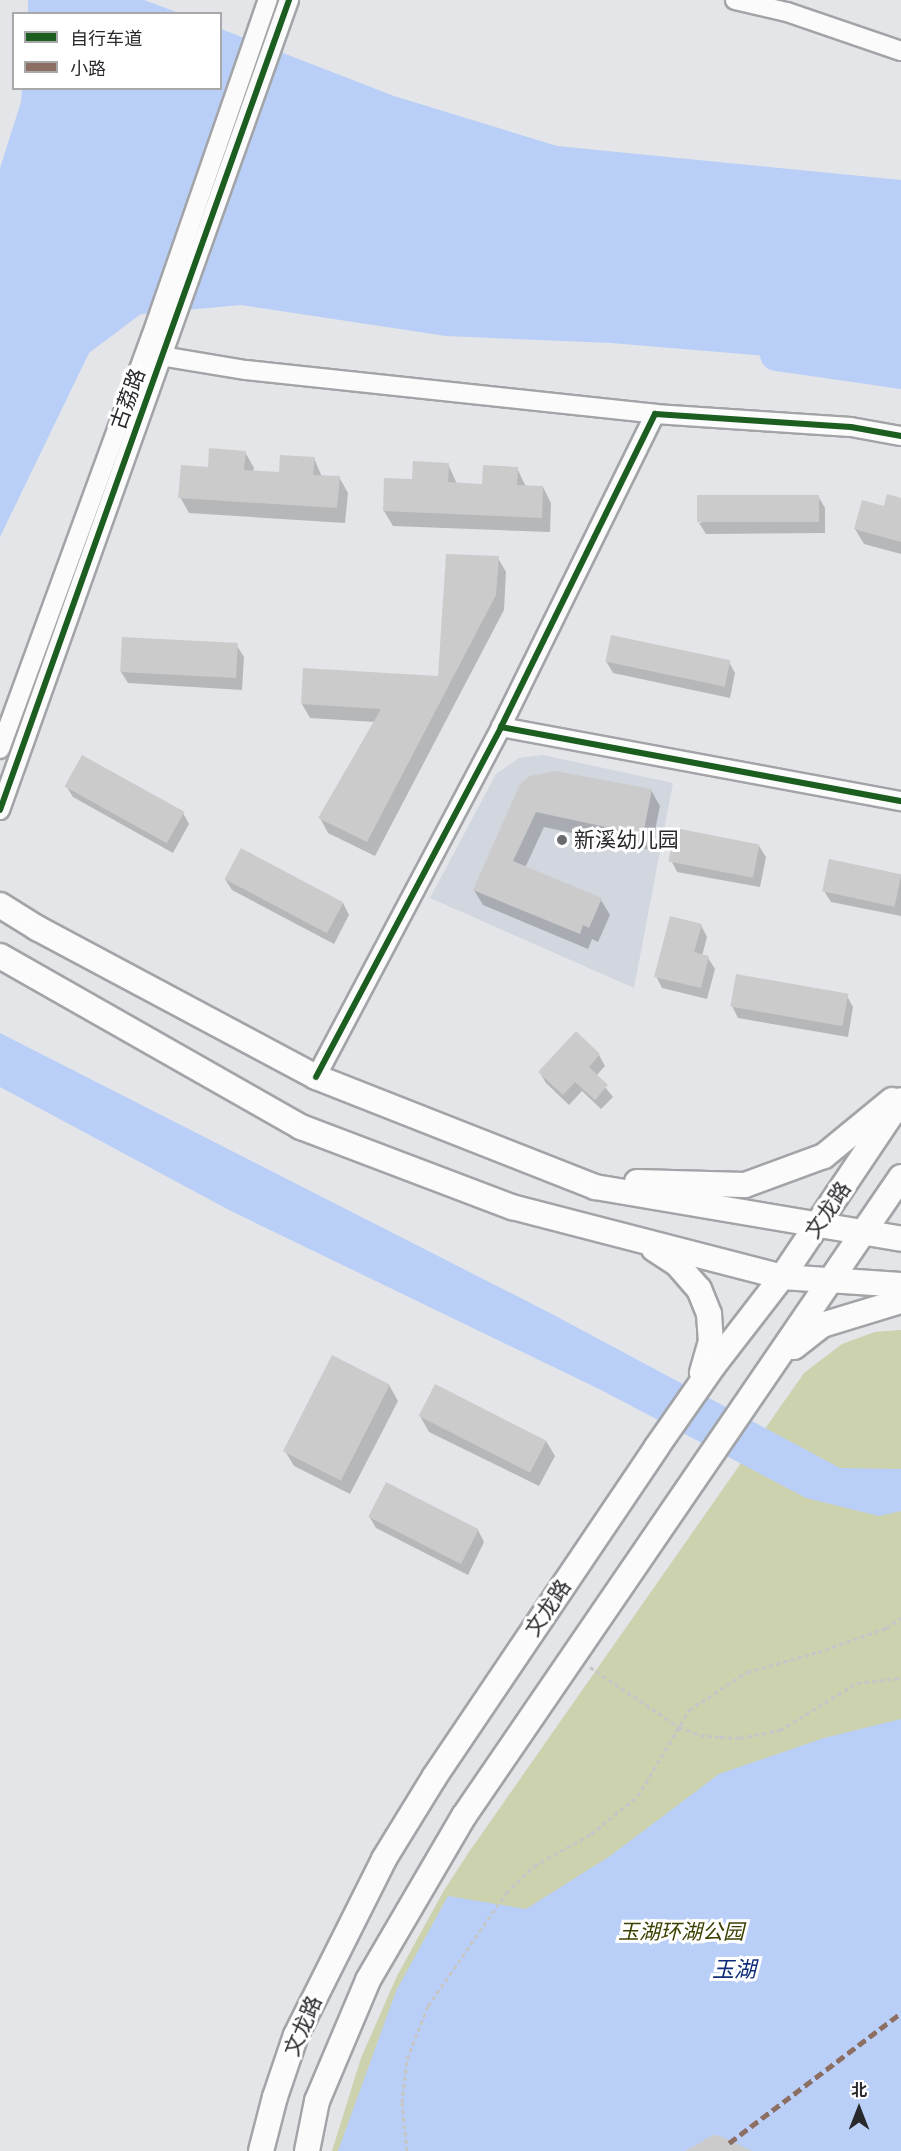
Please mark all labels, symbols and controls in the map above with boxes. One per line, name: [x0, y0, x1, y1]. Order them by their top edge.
legend: [12, 12, 222, 90]
text: 自行车道: [70, 28, 142, 50]
text: 小路: [70, 58, 106, 80]
street label: 古荔路: [105, 365, 151, 433]
place label: 新溪幼儿园: [574, 827, 679, 853]
marker: 新溪幼儿园: [555, 833, 569, 847]
street label: 文龙路: [800, 1177, 856, 1243]
street label: 文龙路: [520, 1575, 576, 1641]
park label: 玉湖环湖公园: [618, 1919, 744, 1945]
water label: 玉湖: [712, 1957, 756, 1983]
street label: 文龙路: [279, 1992, 327, 2060]
north arrow: [829, 2079, 889, 2139]
text: 北: [851, 2081, 867, 2100]

